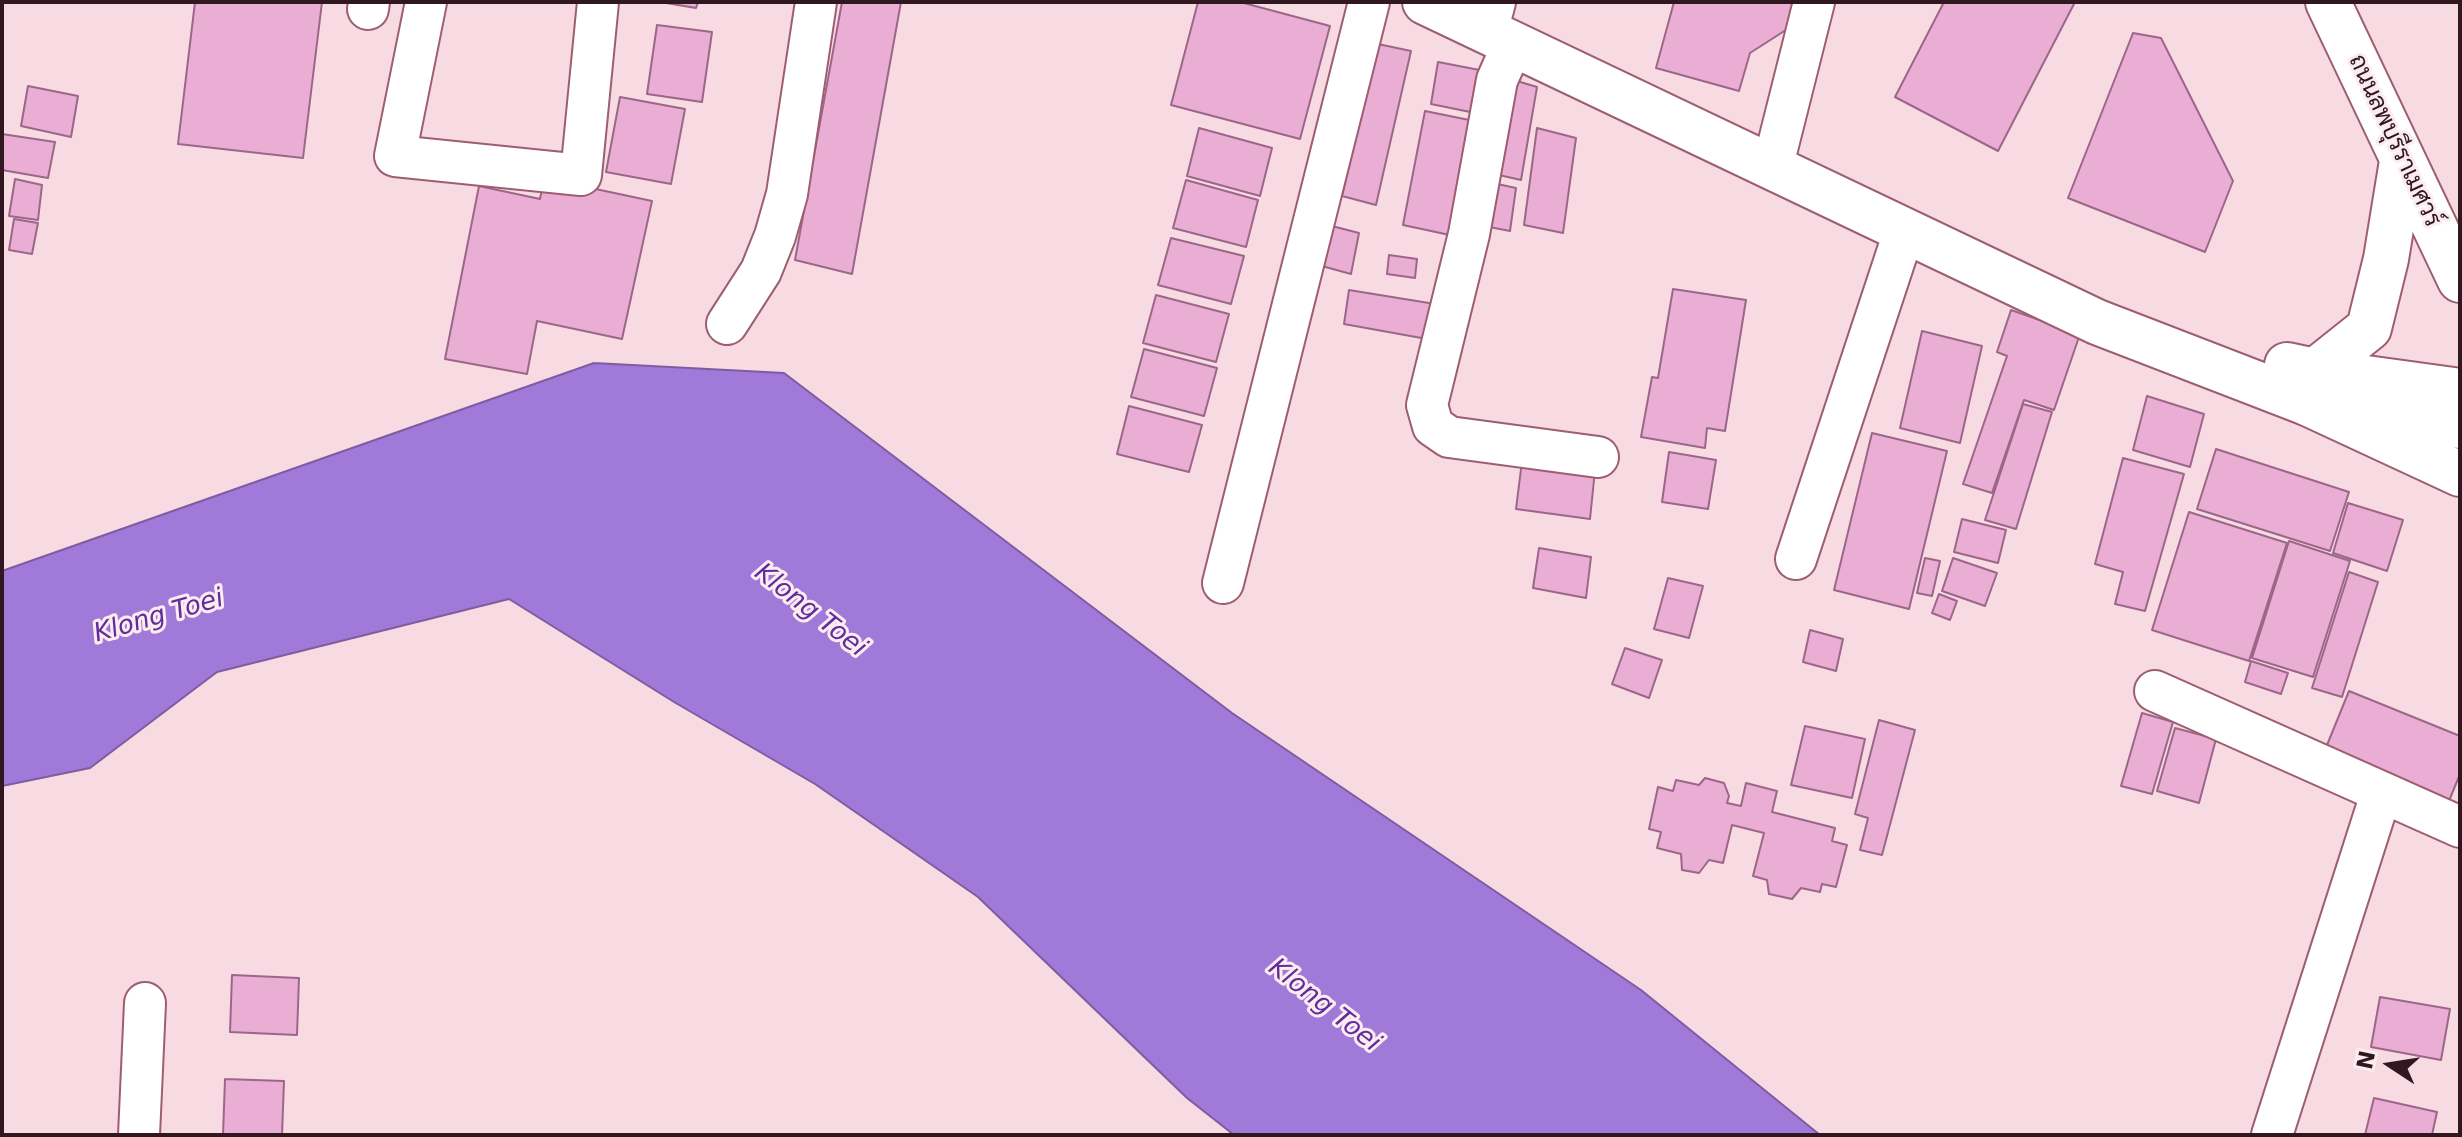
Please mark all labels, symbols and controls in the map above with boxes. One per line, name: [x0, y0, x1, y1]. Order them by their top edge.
street label: ถนนลพบุรีราเมศวร์: [2342, 50, 2446, 232]
water label: Klong Toei: [748, 558, 872, 664]
water label: Klong Toei: [91, 584, 227, 650]
water label: Klong Toei: [1262, 953, 1386, 1059]
north arrow: [2350, 1025, 2430, 1105]
text: N: [2352, 1048, 2380, 1072]

